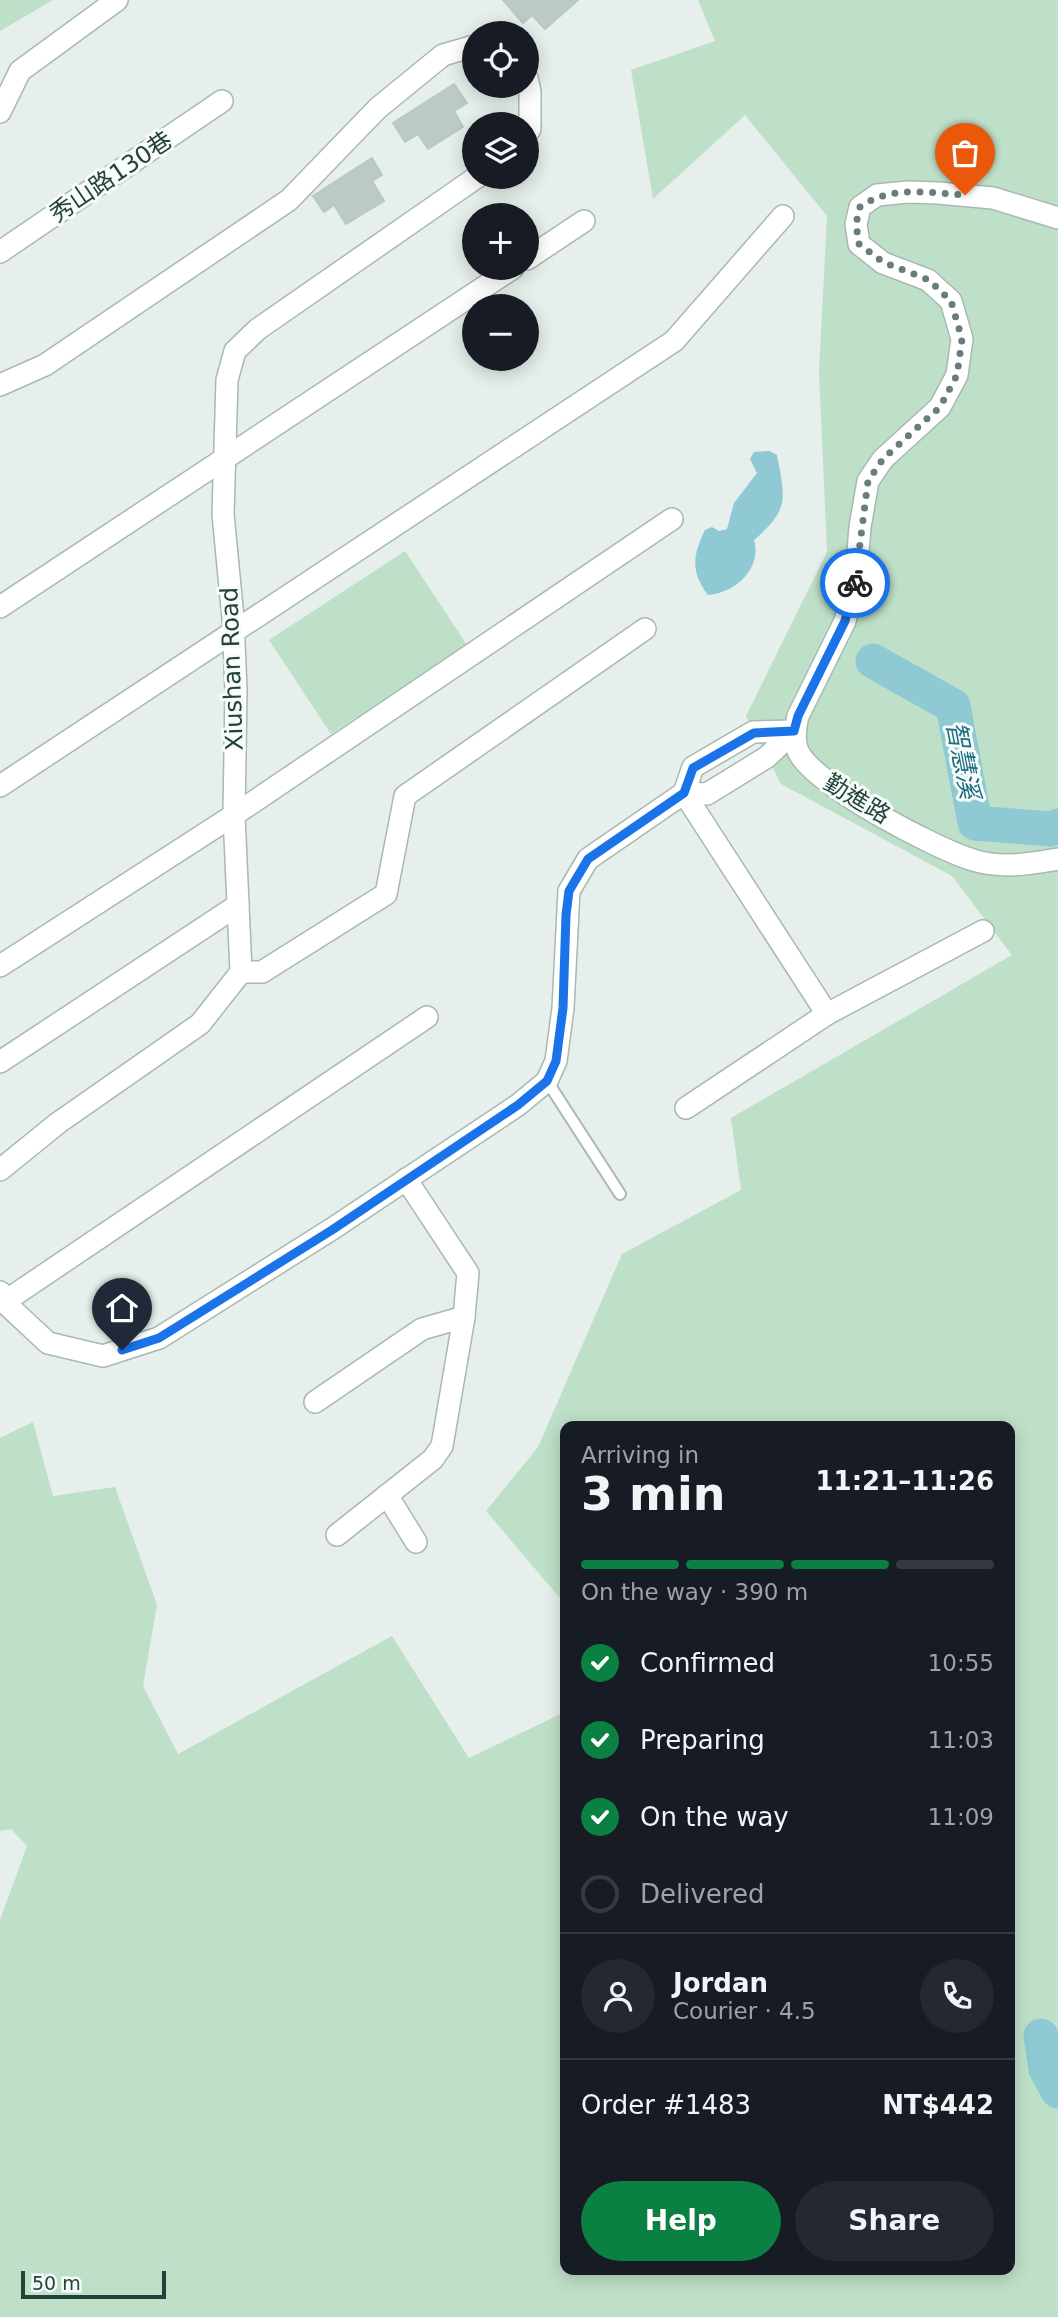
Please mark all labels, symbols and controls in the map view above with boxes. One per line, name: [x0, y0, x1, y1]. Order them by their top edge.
map controls: [462, 21, 539, 371]
button: locate: [462, 21, 539, 98]
button: layers: [462, 112, 539, 189]
pin: [935, 123, 995, 195]
street label: 秀山路130巷: [44, 126, 178, 228]
icon: bag: [946, 134, 984, 172]
button: +: [462, 203, 539, 280]
button: −: [462, 294, 539, 371]
courier: [820, 548, 890, 618]
icon: bike: [836, 564, 874, 602]
street label: Xiushan Road: [215, 587, 249, 751]
water label: 智慧溪: [941, 719, 986, 805]
street label: 勤進路: [819, 768, 895, 830]
pin: [92, 1278, 152, 1350]
icon: home: [103, 1289, 141, 1327]
text: Arriving in: [581, 1442, 699, 1468]
text: 11:21–11:26: [815, 1466, 994, 1496]
text: 3 min: [581, 1467, 725, 1521]
text: On the way · 390 m: [581, 1579, 808, 1605]
icon: check: [581, 1644, 619, 1682]
text: Confirmed: [640, 1648, 775, 1678]
text: 10:55: [928, 1650, 994, 1676]
icon: check: [581, 1721, 619, 1759]
text: Preparing: [640, 1725, 765, 1755]
text: 11:03: [928, 1727, 994, 1753]
icon: check: [581, 1798, 619, 1836]
text: On the way: [640, 1802, 789, 1832]
text: 11:09: [928, 1804, 994, 1830]
text: Delivered: [640, 1879, 764, 1909]
button: person: [581, 1959, 655, 2033]
button: phone: [920, 1959, 994, 2033]
text: Jordan: [673, 1968, 768, 1998]
text: Courier · 4.5: [673, 1998, 816, 2024]
text: Order #1483: [581, 2090, 751, 2120]
text: NT$442: [882, 2090, 994, 2120]
button: Help: [581, 2181, 781, 2261]
button: Share: [795, 2181, 994, 2261]
scale bar: [21, 2268, 166, 2300]
text: 50 m: [32, 2272, 81, 2294]

